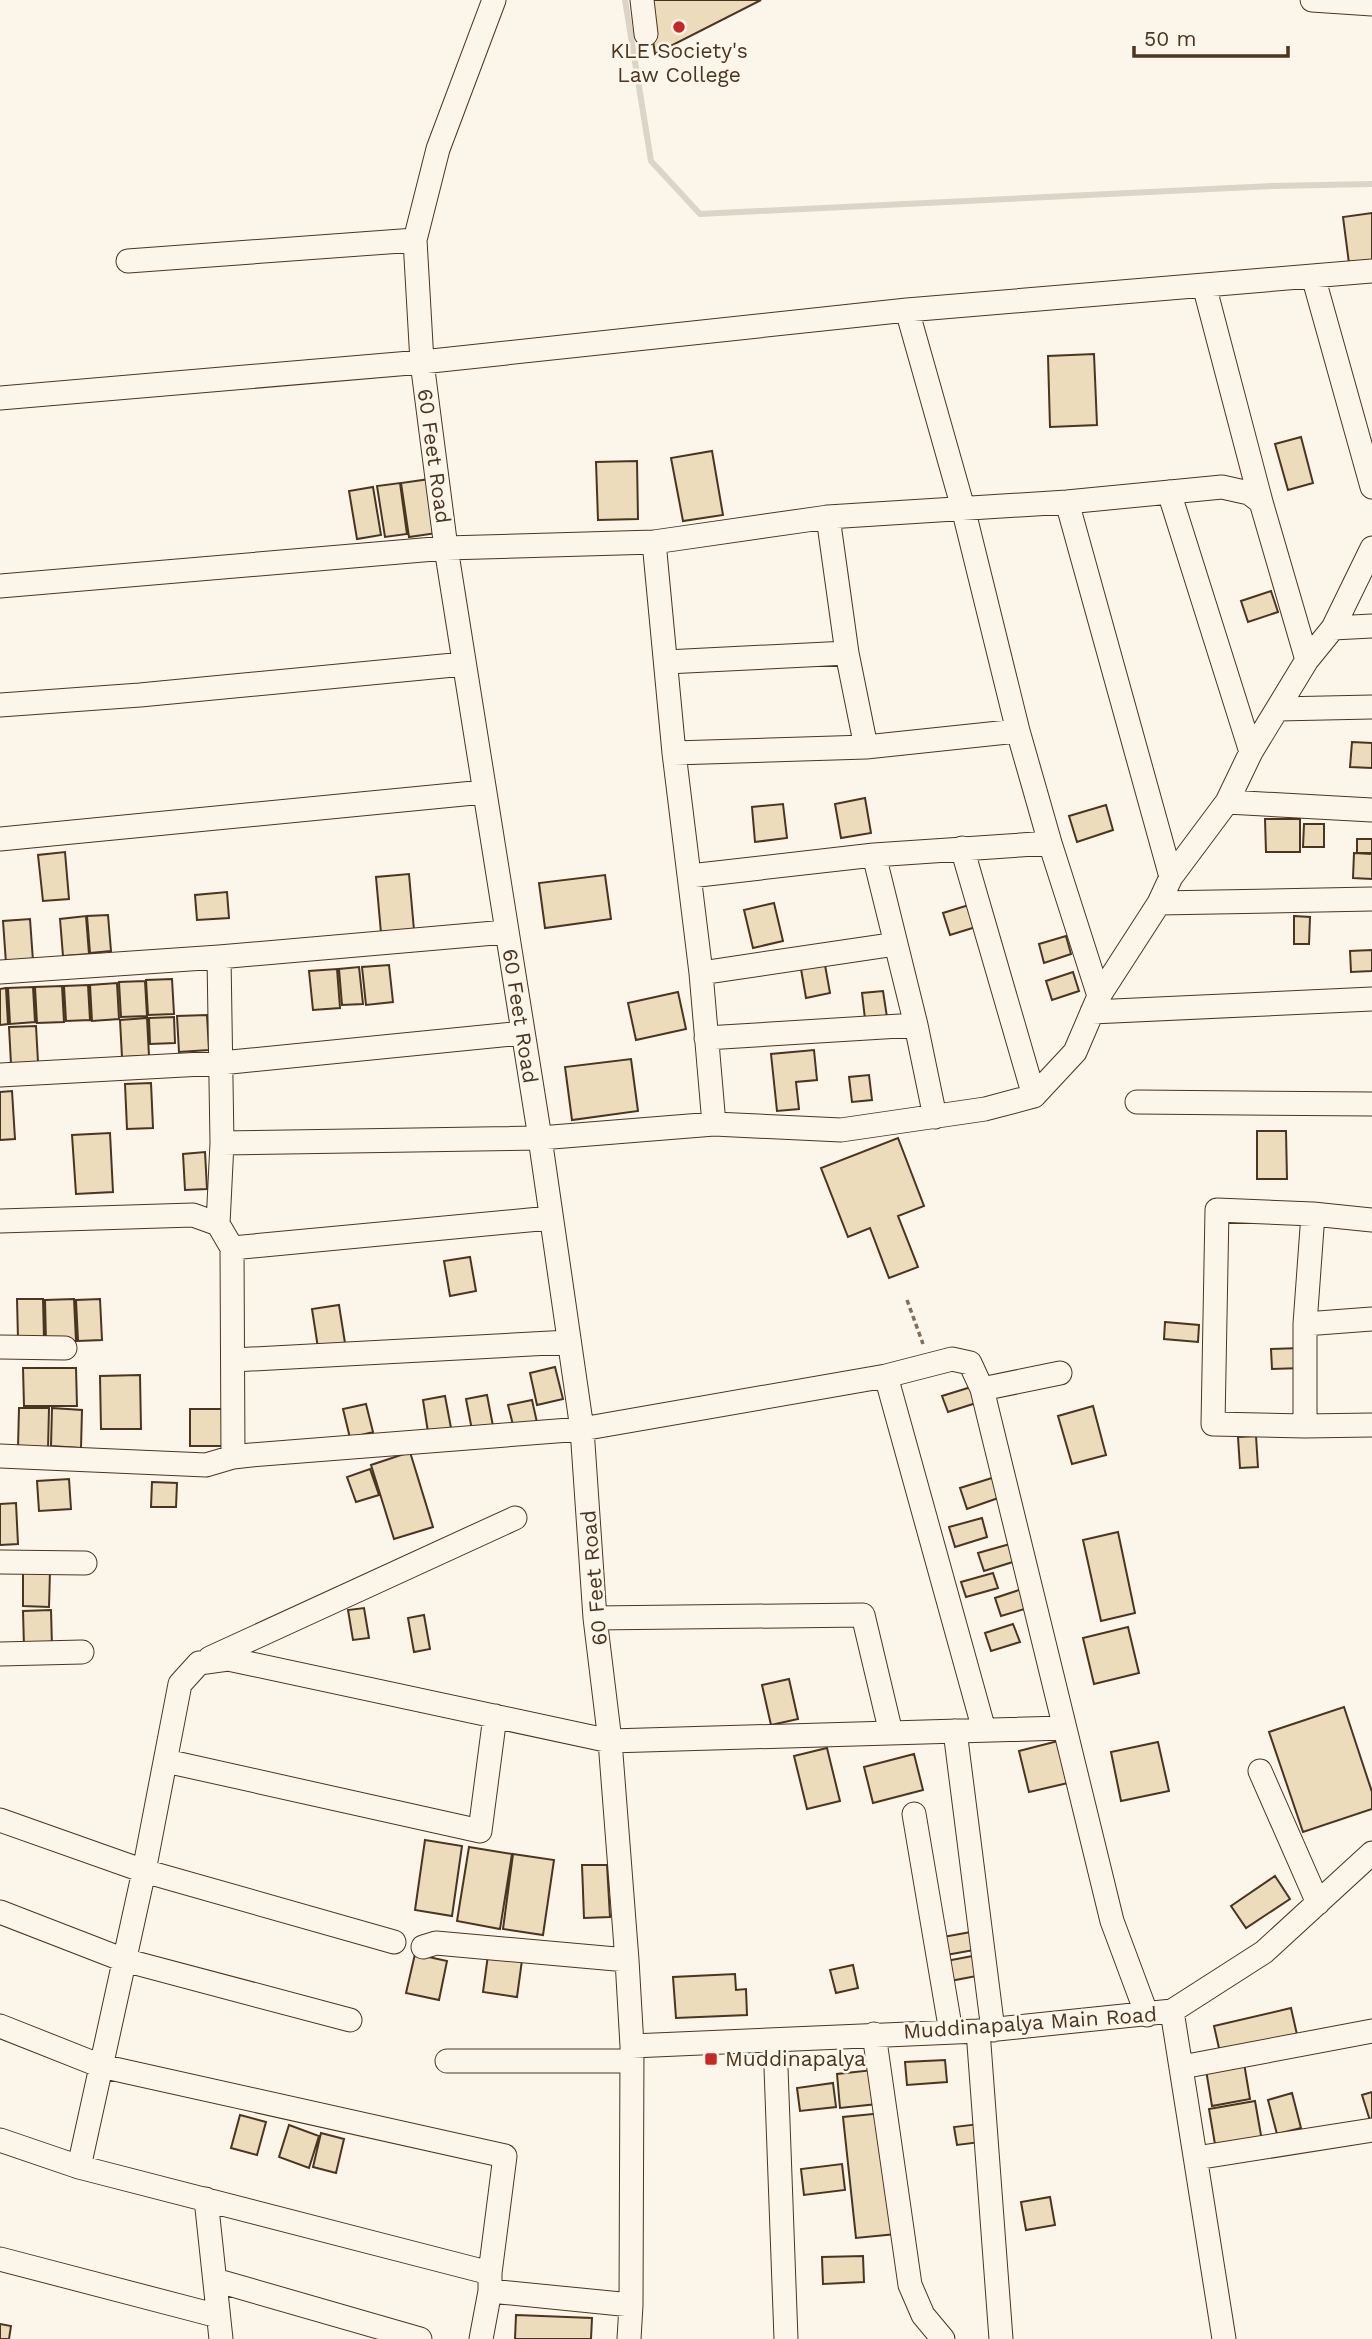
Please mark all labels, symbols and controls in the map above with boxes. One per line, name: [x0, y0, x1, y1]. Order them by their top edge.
scale bar: [1134, 14, 1288, 58]
marker: KLE Society's Law College: [671, 19, 687, 35]
text: 50 m: [1144, 26, 1196, 51]
place label: KLE Society's Law College: [610, 38, 748, 87]
street label: 60 Feet Road: [413, 387, 456, 525]
street label: 60 Feet Road: [498, 947, 543, 1085]
street label: 60 Feet Road: [575, 1509, 612, 1647]
street label: Muddinapalya Main Road: [902, 2001, 1158, 2044]
place label: Muddinapalya: [725, 2046, 866, 2071]
marker: Muddinapalya: [703, 2051, 719, 2067]

